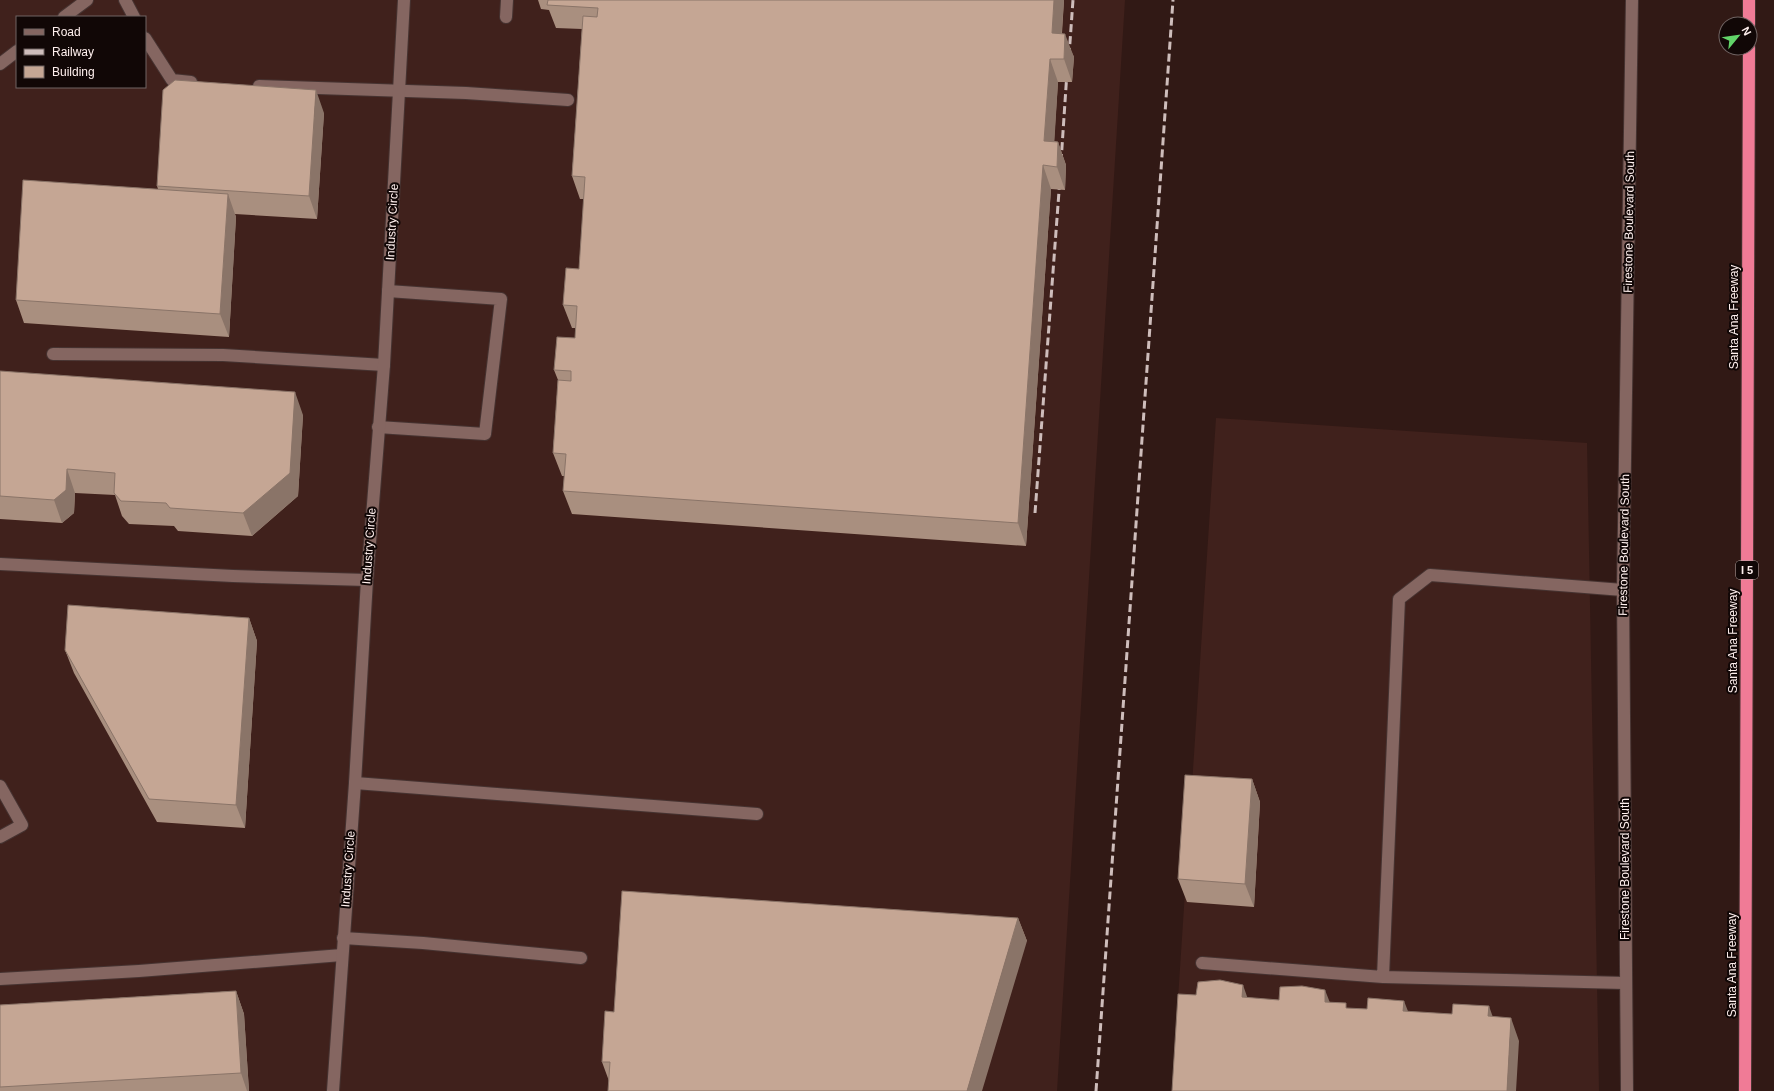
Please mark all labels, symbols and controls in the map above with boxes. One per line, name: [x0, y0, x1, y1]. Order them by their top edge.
legend: [16, 16, 146, 88]
north arrow: [1718, 16, 1758, 56]
text: Road: [52, 25, 81, 39]
text: N: [1740, 25, 1754, 38]
text: Railway: [52, 45, 94, 59]
text: Building: [52, 65, 95, 79]
street label: Firestone Boulevard South: [1621, 151, 1637, 293]
street label: Industry Circle: [383, 183, 401, 261]
street label: Santa Ana Freeway: [1727, 265, 1741, 369]
street label: Firestone Boulevard South: [1616, 474, 1632, 616]
street label: Industry Circle: [359, 507, 379, 585]
road number: I 5: [1736, 561, 1758, 579]
street label: Santa Ana Freeway: [1726, 589, 1740, 693]
street label: Firestone Boulevard South: [1618, 798, 1632, 940]
street label: Industry Circle: [338, 830, 358, 908]
street label: Santa Ana Freeway: [1725, 913, 1739, 1017]

